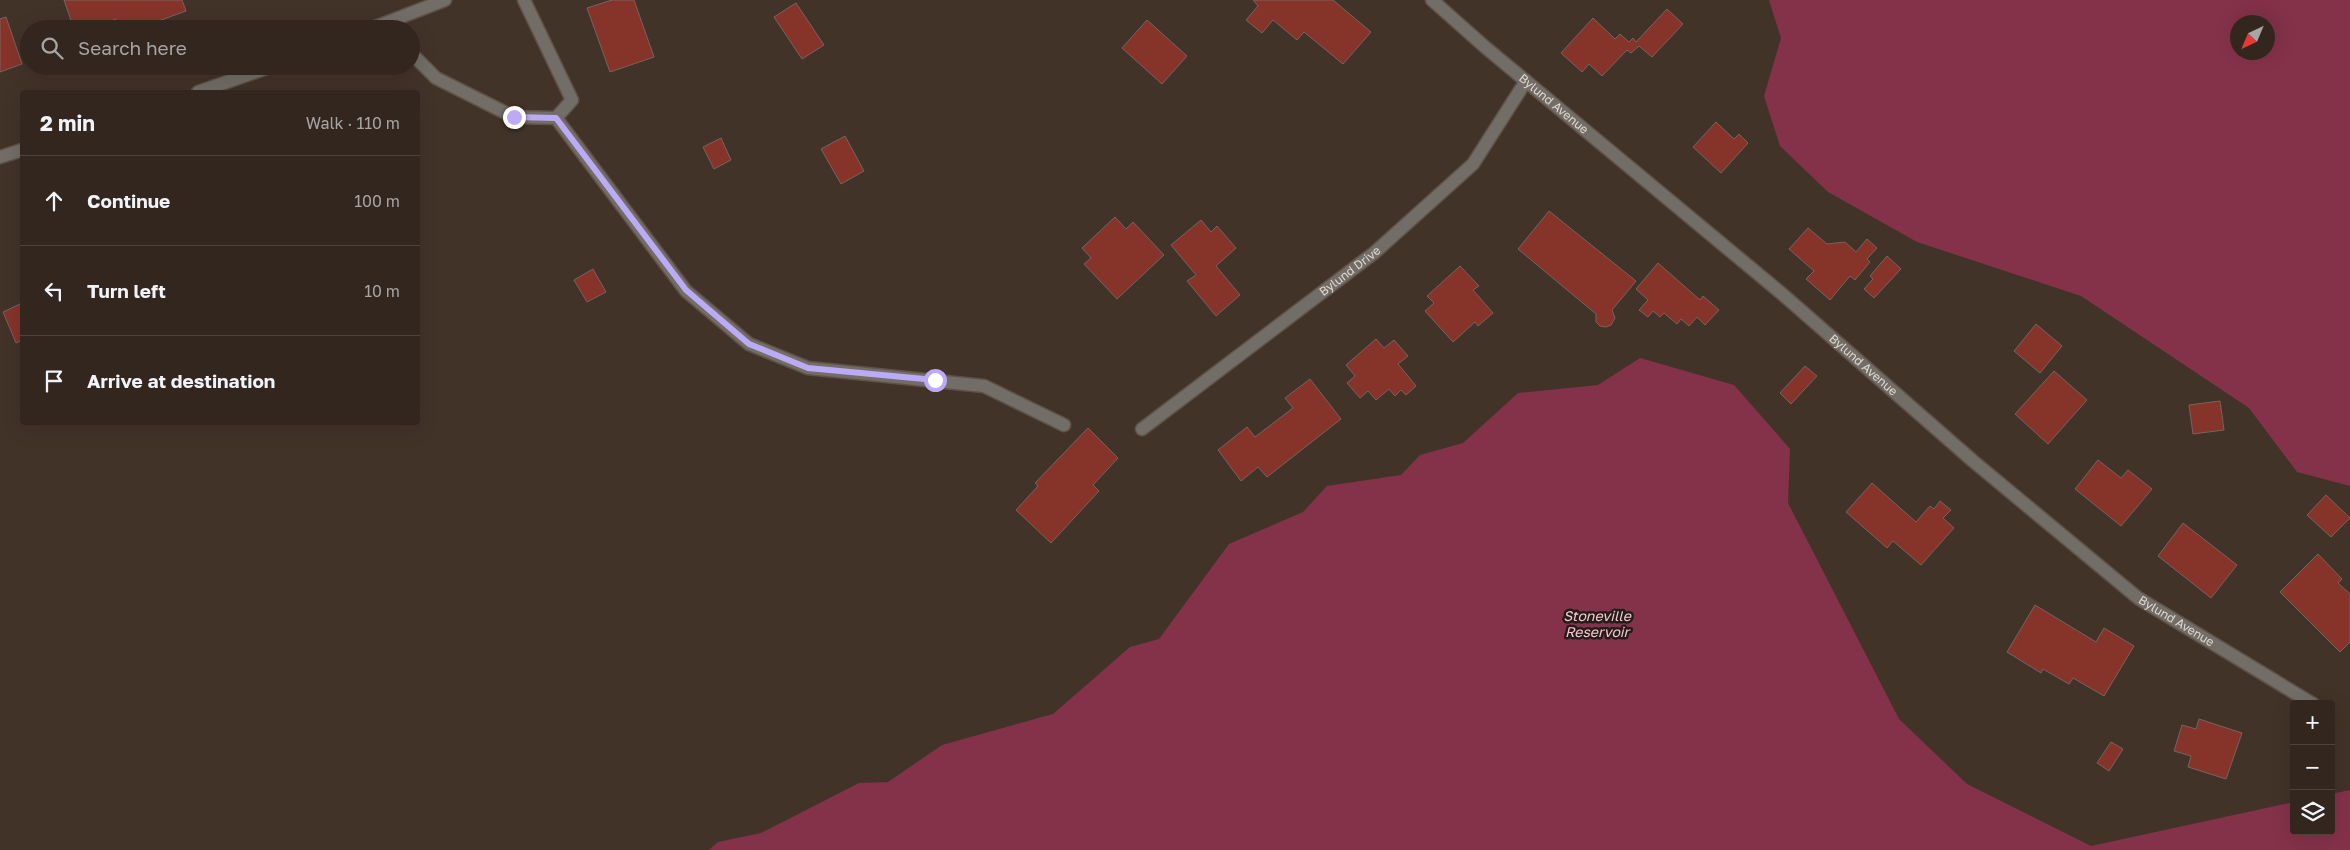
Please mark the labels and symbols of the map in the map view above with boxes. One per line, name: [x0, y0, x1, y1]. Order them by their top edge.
north arrow: [2230, 15, 2275, 60]
street label: Bylund Avenue: [1516, 70, 1592, 137]
route end: [503, 106, 526, 129]
street label: Bylund Drive: [1316, 243, 1384, 299]
street label: Bylund Avenue: [1826, 331, 1901, 399]
route start: [924, 369, 947, 392]
street label: Bylund Avenue: [2136, 592, 2217, 649]
water label: Stoneville Reservoir: [1563, 607, 1632, 640]

